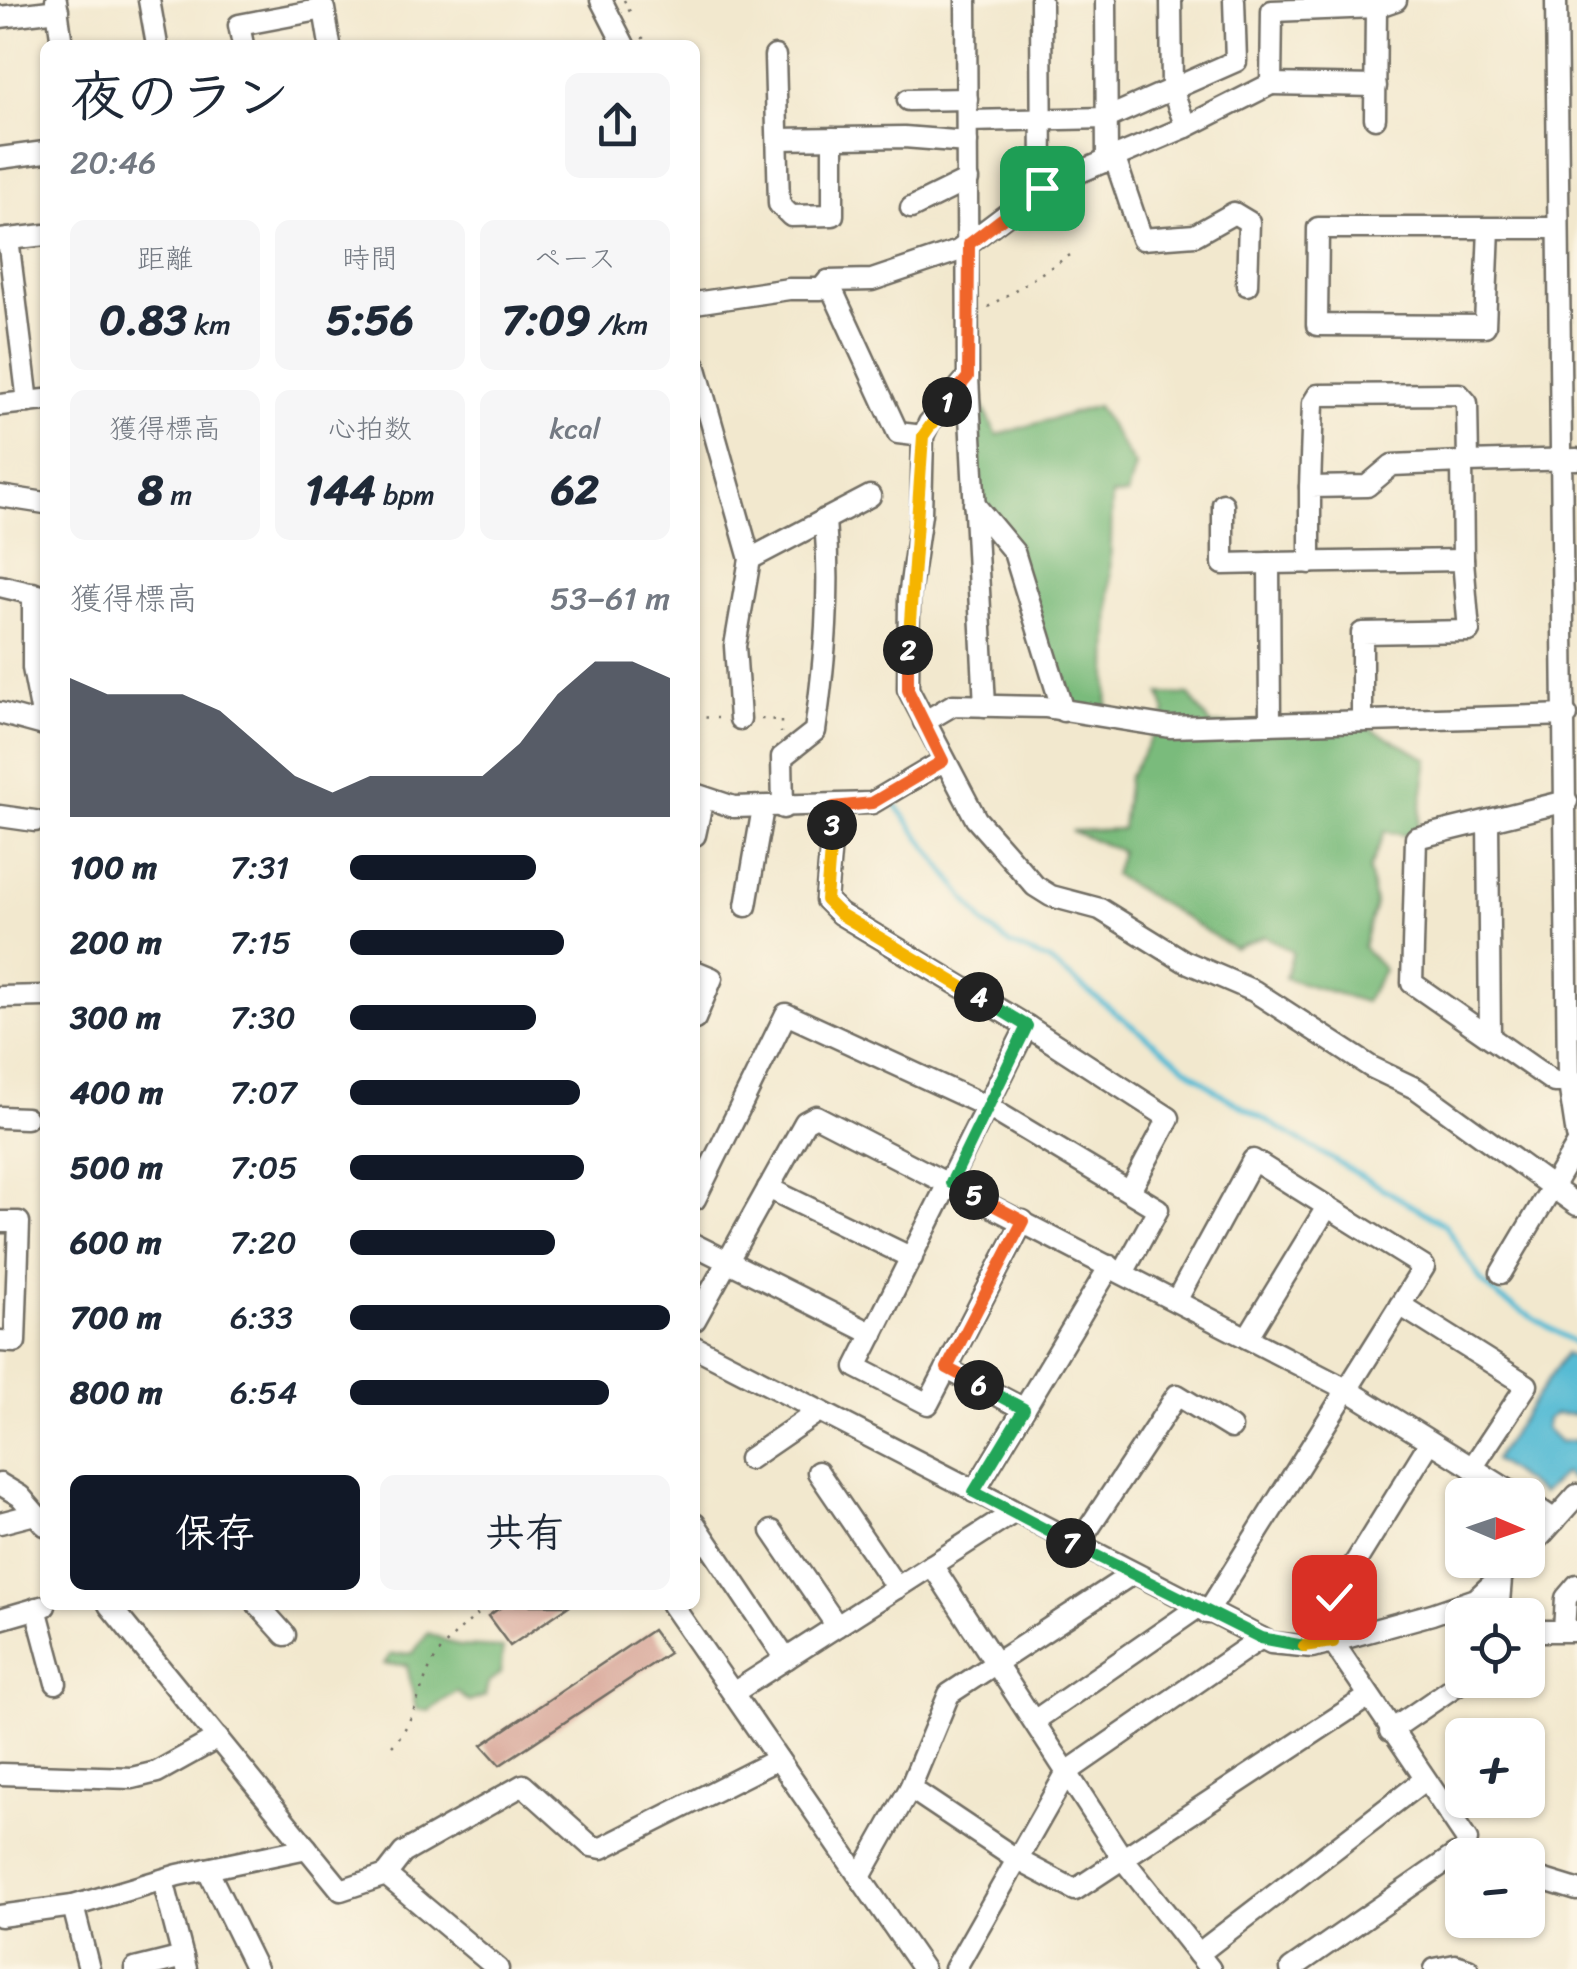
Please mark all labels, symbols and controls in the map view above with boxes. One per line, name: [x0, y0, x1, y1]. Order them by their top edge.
text: 夜のラン: [70, 48, 290, 145]
button: share: [565, 73, 670, 178]
text: 20:46: [70, 134, 157, 191]
pin: [1000, 146, 1085, 231]
icon: arrive: [1015, 161, 1070, 216]
text: 距離: [137, 234, 193, 283]
text: 時間: [342, 234, 398, 283]
text: ペース: [534, 234, 616, 283]
text: 0.83: [99, 283, 187, 357]
text: 5:56: [326, 283, 414, 357]
text: 7:09: [502, 283, 591, 357]
text: km: [187, 300, 231, 349]
text: /km: [591, 300, 648, 349]
pin: 1: [922, 377, 972, 427]
text: 1: [941, 377, 953, 426]
text: 獲得標高: [109, 404, 221, 453]
text: 心拍数: [328, 404, 412, 453]
text: kcal: [550, 404, 600, 453]
text: 8: [138, 453, 163, 527]
text: 144: [305, 453, 376, 527]
text: 62: [551, 453, 599, 527]
text: m: [163, 470, 192, 519]
text: bpm: [376, 470, 435, 519]
text: 獲得標高: [70, 570, 198, 627]
text: 53–61 m: [550, 570, 670, 627]
pin: 2: [883, 625, 933, 675]
text: 2: [900, 625, 916, 674]
pin: 3: [807, 800, 857, 850]
text: 3: [824, 800, 840, 849]
text: 100 m: [70, 839, 157, 896]
text: 7:31: [230, 839, 289, 896]
text: 200 m: [70, 914, 162, 971]
text: 7:15: [230, 914, 291, 971]
pin: 4: [954, 972, 1004, 1022]
text: 4: [970, 972, 988, 1021]
text: 300 m: [70, 989, 161, 1046]
text: 7:30: [230, 989, 296, 1046]
text: 400 m: [70, 1064, 163, 1121]
text: 7:07: [230, 1064, 296, 1121]
text: 500 m: [70, 1139, 163, 1196]
text: 7:05: [230, 1139, 298, 1196]
pin: 5: [949, 1170, 999, 1220]
text: 5: [965, 1170, 983, 1219]
text: 600 m: [70, 1214, 162, 1271]
text: 7:20: [230, 1214, 297, 1271]
text: 700 m: [70, 1289, 162, 1346]
text: 6:33: [230, 1289, 293, 1346]
pin: 6: [954, 1360, 1004, 1410]
text: 6: [971, 1360, 987, 1409]
text: 800 m: [70, 1364, 163, 1421]
text: 6:54: [230, 1364, 297, 1421]
button: 保存: [70, 1475, 360, 1590]
button: 共有: [380, 1475, 670, 1590]
north arrow: [1445, 1478, 1545, 1578]
map controls: [1445, 1478, 1545, 1938]
pin: 7: [1046, 1518, 1096, 1568]
text: 7: [1063, 1518, 1079, 1567]
pin: [1292, 1555, 1377, 1640]
icon: check: [1307, 1570, 1362, 1625]
button: locate: [1445, 1598, 1545, 1698]
button: +: [1445, 1718, 1545, 1818]
button: −: [1445, 1838, 1545, 1938]

